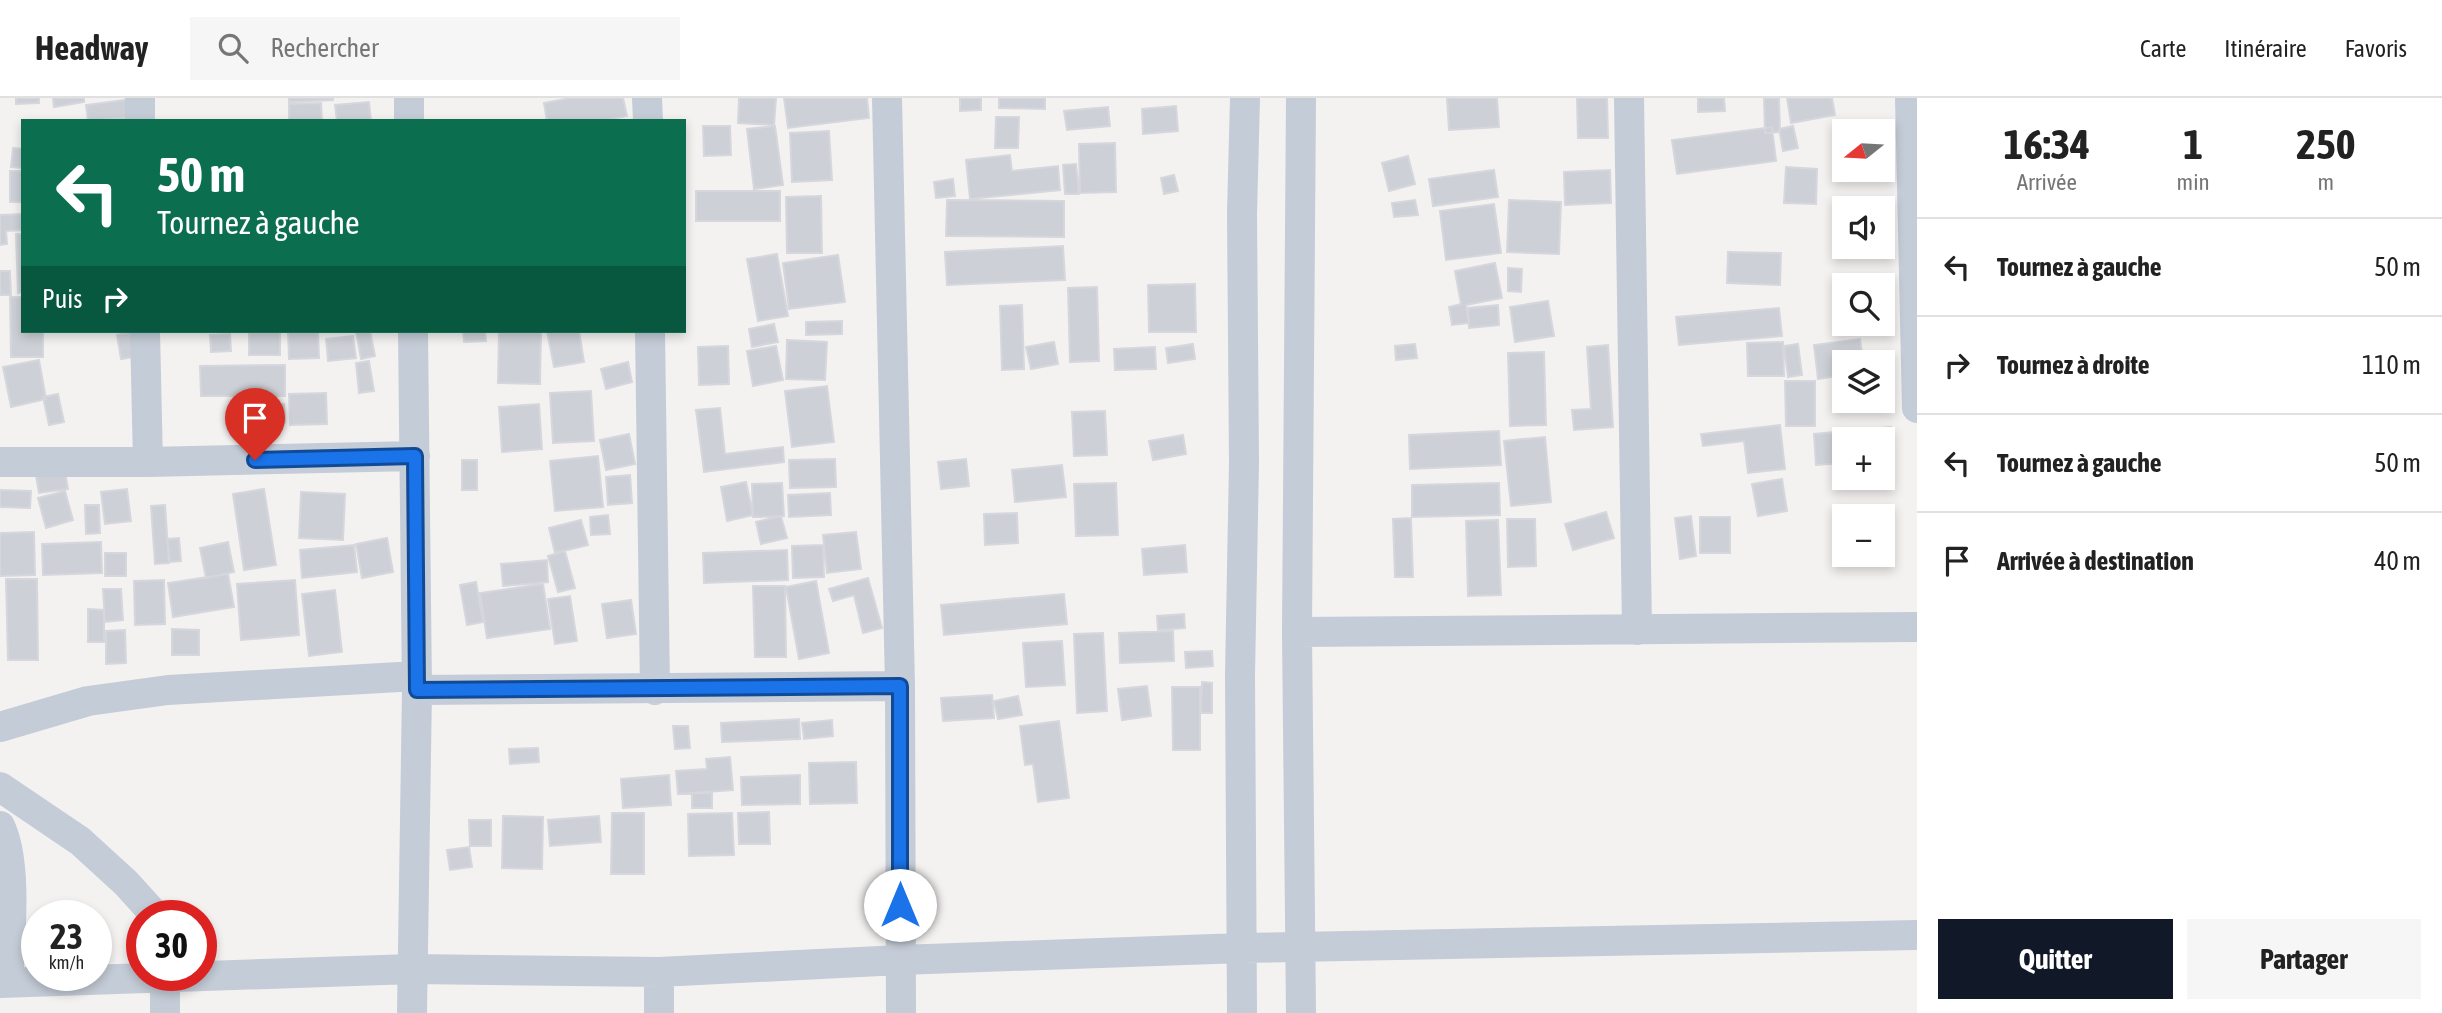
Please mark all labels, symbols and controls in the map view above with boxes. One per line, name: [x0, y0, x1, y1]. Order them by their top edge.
search box: [190, 17, 680, 80]
text: Headway: [35, 29, 148, 67]
icon: search: [214, 29, 252, 67]
text: Rechercher: [270, 33, 379, 63]
text: Carte: [2140, 35, 2186, 62]
text: Itinéraire: [2224, 35, 2307, 62]
text: Favoris: [2345, 35, 2407, 62]
north arrow: [1832, 119, 1895, 182]
map controls: [1832, 119, 1895, 567]
text: 16:34: [2004, 120, 2090, 168]
text: 1: [2183, 120, 2203, 168]
text: 250: [2296, 120, 2355, 168]
text: 50 m: [157, 146, 245, 202]
icon: left: [42, 147, 133, 238]
text: Arrivée: [2017, 169, 2077, 195]
text: min: [2177, 169, 2210, 195]
text: m: [2318, 169, 2334, 195]
button: sound: [1832, 196, 1895, 259]
text: Tournez à gauche: [157, 204, 360, 241]
icon: left: [1938, 248, 1976, 286]
text: Tournez à gauche: [1997, 252, 2162, 282]
text: 50 m: [2374, 252, 2421, 282]
button: search: [1832, 273, 1895, 336]
icon: right: [96, 280, 134, 318]
text: Puis: [42, 284, 82, 314]
icon: right: [1938, 346, 1976, 384]
button: layers: [1832, 350, 1895, 413]
text: Tournez à droite: [1997, 350, 2150, 380]
text: 110 m: [2362, 350, 2421, 380]
pin: [225, 388, 285, 460]
icon: arrive: [236, 399, 274, 437]
button: +: [1832, 427, 1895, 490]
icon: left: [1938, 444, 1976, 482]
text: Tournez à gauche: [1997, 448, 2162, 478]
text: 50 m: [2374, 448, 2421, 478]
button: −: [1832, 504, 1895, 567]
icon: arrive: [1938, 542, 1976, 580]
text: Arrivée à destination: [1997, 546, 2194, 576]
text: 40 m: [2374, 546, 2421, 576]
position arrow: [863, 868, 937, 942]
speed limit sign: 30: [126, 900, 217, 991]
text: 23: [50, 916, 83, 956]
button: Quitter: [1938, 919, 2173, 999]
button: Partager: [2187, 919, 2421, 999]
text: km/h: [49, 952, 84, 973]

